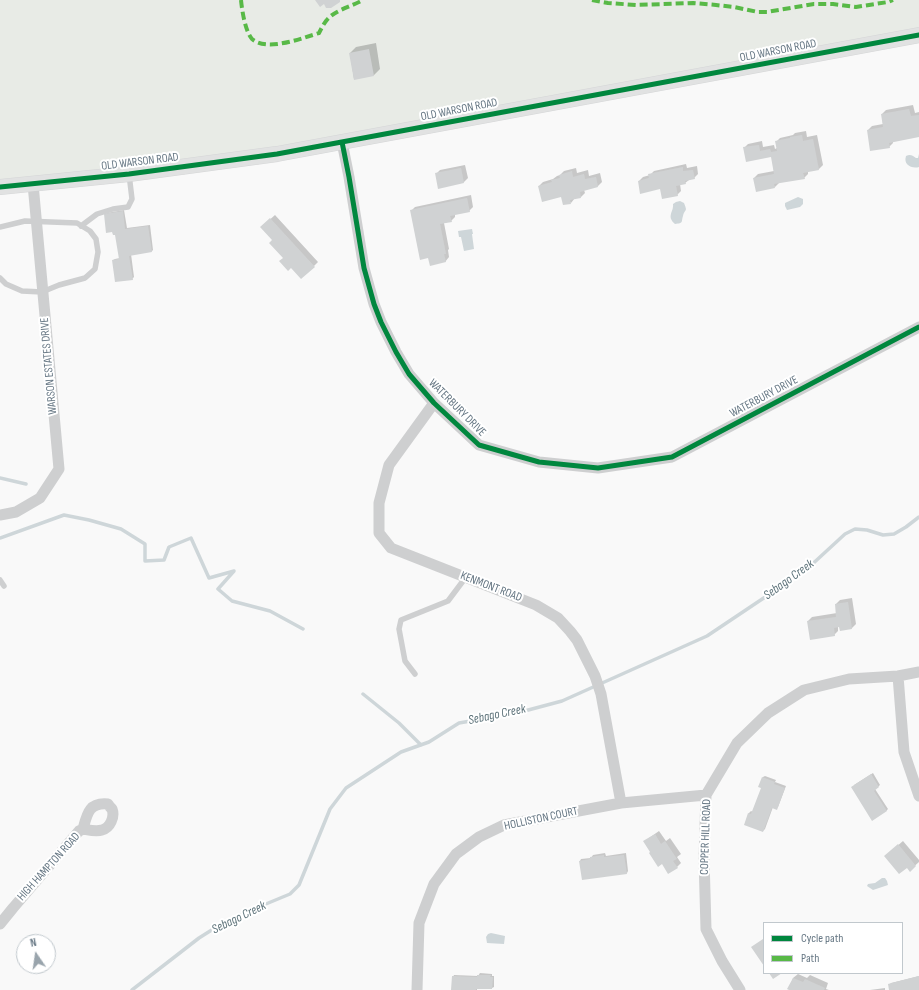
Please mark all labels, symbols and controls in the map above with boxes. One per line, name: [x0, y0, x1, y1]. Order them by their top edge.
street label: OLD WARSON ROAD: [738, 37, 818, 65]
street label: OLD WARSON ROAD: [419, 96, 499, 124]
street label: OLD WARSON ROAD: [101, 150, 179, 174]
street label: WARSON ESTATES DRIVE: [38, 317, 60, 415]
street label: WATERBURY DRIVE: [727, 373, 801, 421]
street label: WATERBURY DRIVE: [425, 376, 489, 440]
water label: Sebago Creek: [761, 557, 817, 603]
street label: KENMONT ROAD: [458, 569, 524, 605]
water label: Sebago Creek: [467, 701, 527, 729]
street label: COPPER HILL ROAD: [697, 799, 715, 875]
street label: HOLLISTON COURT: [503, 804, 579, 834]
street label: HIGH HAMPTON ROAD: [15, 830, 83, 904]
water label: Sebago Creek: [209, 898, 269, 938]
legend: [763, 922, 903, 974]
text: Cycle path: [801, 931, 843, 946]
north arrow: [16, 934, 56, 974]
text: N: [29, 936, 38, 950]
text: Path: [801, 951, 819, 966]

